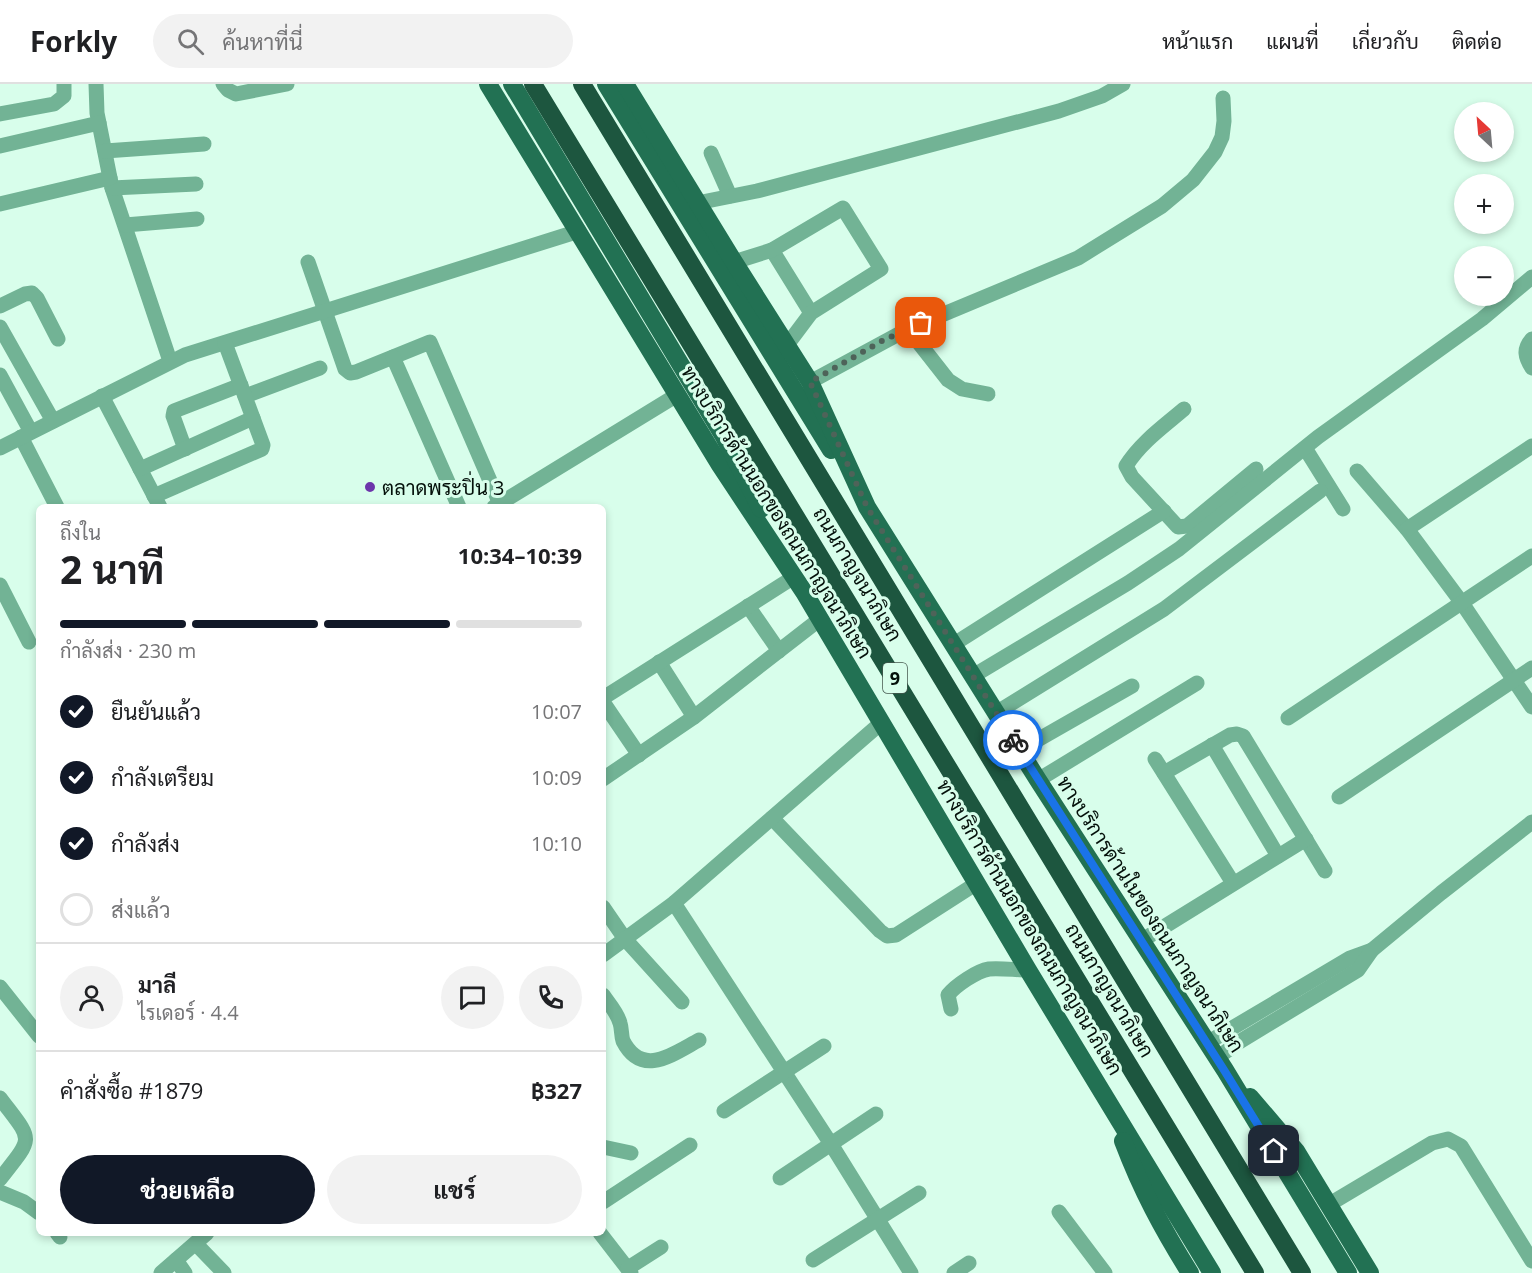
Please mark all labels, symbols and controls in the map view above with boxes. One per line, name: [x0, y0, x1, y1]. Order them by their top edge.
search box: [153, 14, 573, 68]
text: Forkly: [30, 22, 117, 60]
icon: search: [174, 25, 207, 58]
text: ค้นหาที่นี่: [222, 26, 303, 56]
text: หน้าแรก: [1162, 27, 1233, 55]
text: แผนที่: [1266, 27, 1319, 55]
text: เกี่ยวกับ: [1352, 27, 1419, 55]
text: ติดต่อ: [1452, 27, 1502, 55]
north arrow: [1454, 102, 1514, 162]
map controls: [1454, 102, 1514, 306]
button: +: [1454, 174, 1514, 234]
button: −: [1454, 246, 1514, 306]
pin: [895, 297, 946, 348]
icon: bag: [904, 306, 937, 339]
street label: ทางบริการด้านนอกของถนนกาญจนาภิเษก: [677, 361, 877, 663]
place label: ตลาดพระปิ่น 3: [382, 471, 505, 501]
marker: ตลาดพระปิ่น 3: [363, 480, 377, 494]
street label: ถนนกาญจนาภิเษก: [809, 503, 907, 645]
text: ถึงใน: [60, 519, 101, 546]
text: 10:34–10:39: [458, 540, 582, 570]
text: 2 นาที: [60, 542, 164, 595]
text: กำลังส่ง · 230 m: [60, 637, 196, 664]
road number: 9: [883, 663, 907, 693]
icon: check: [60, 695, 93, 728]
text: ยืนยันแล้ว: [111, 696, 201, 726]
text: 10:07: [531, 698, 582, 725]
courier: [983, 710, 1043, 770]
icon: bike: [997, 724, 1030, 757]
icon: check: [60, 761, 93, 794]
text: กำลังเตรียม: [111, 762, 214, 792]
text: 10:09: [531, 764, 582, 791]
street label: ทางบริการด้านในของถนนกาญจนาภิเษก: [1053, 771, 1249, 1057]
street label: ทางบริการด้านนอกของถนนกาญจนาภิเษก: [931, 774, 1129, 1080]
icon: check: [60, 827, 93, 860]
text: กำลังส่ง: [111, 828, 180, 858]
text: 10:10: [531, 830, 582, 857]
text: ส่งแล้ว: [111, 894, 171, 924]
street label: ถนนกาญจนาภิเษก: [1061, 919, 1159, 1061]
button: person: [60, 966, 123, 1029]
button: chat: [441, 966, 504, 1029]
button: phone: [519, 966, 582, 1029]
text: มาลี: [138, 969, 176, 999]
text: ไรเดอร์ · 4.4: [138, 999, 239, 1026]
text: คำสั่งซื้อ #1879: [60, 1075, 203, 1105]
text: ฿327: [531, 1075, 582, 1105]
pin: [1248, 1125, 1299, 1176]
icon: home: [1257, 1134, 1290, 1167]
button: ช่วยเหลือ: [60, 1155, 315, 1224]
button: แชร์: [327, 1155, 582, 1224]

